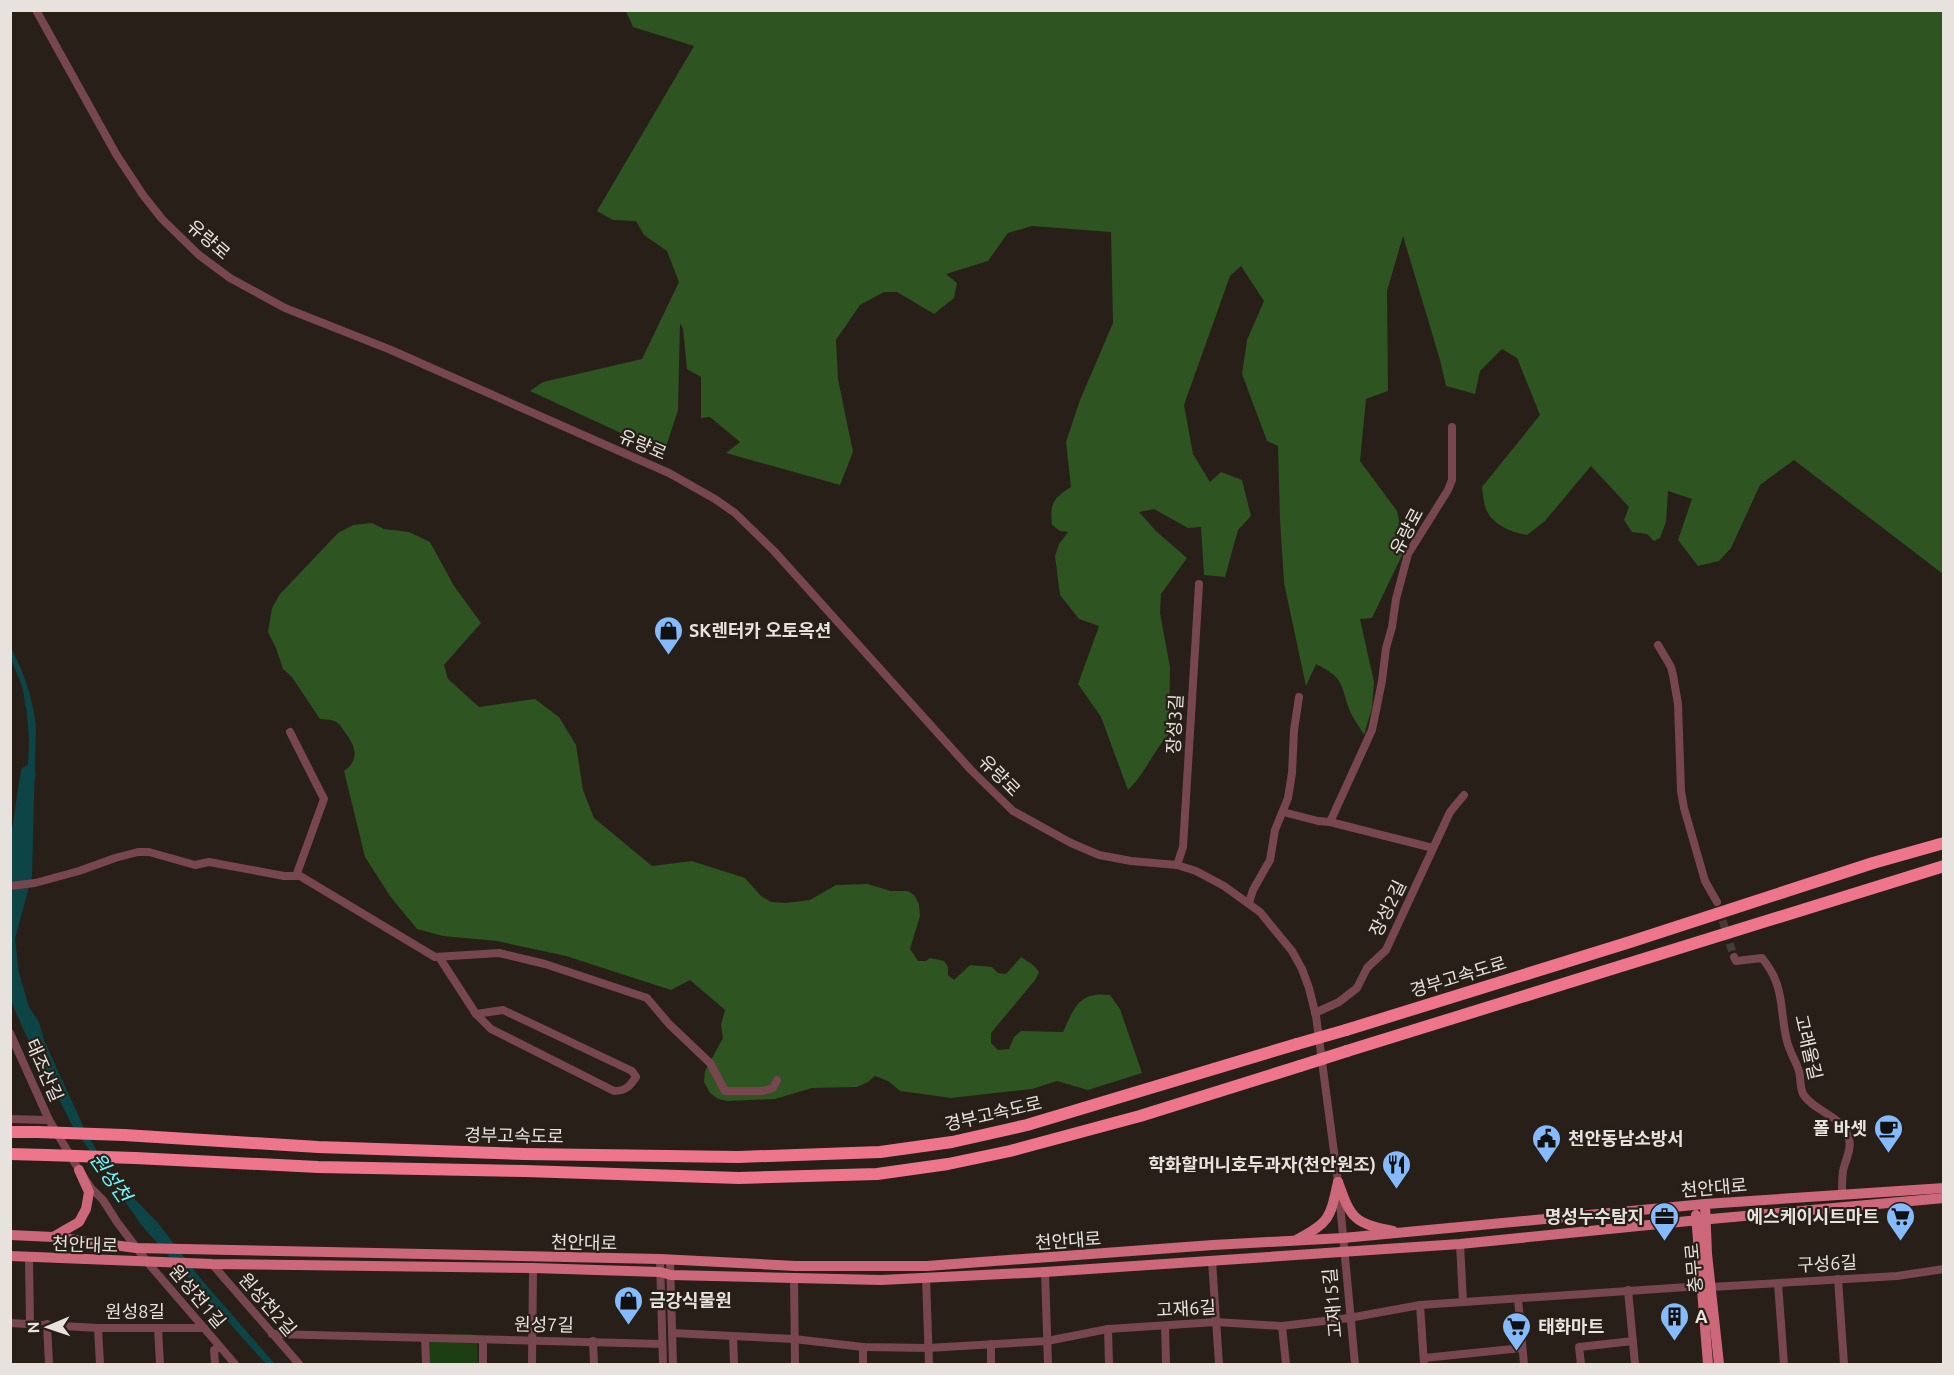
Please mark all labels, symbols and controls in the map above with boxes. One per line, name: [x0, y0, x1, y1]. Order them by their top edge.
street label: 유량로: [184, 215, 234, 263]
street label: 유량로: [616, 425, 670, 463]
street label: 유량로: [1386, 504, 1426, 558]
shop icon: SK렌터카 오토옥션: [652, 614, 684, 656]
place label: SK렌터카 오토옥션: [689, 620, 831, 640]
street label: 장성3길: [1162, 694, 1186, 754]
street label: 유량로: [975, 750, 1025, 800]
street label: 장성2길: [1365, 877, 1409, 939]
street label: 경부고속도로: [1408, 952, 1508, 1000]
street label: 고래울길: [1792, 1012, 1826, 1082]
street label: 태조산길: [22, 1036, 68, 1104]
street label: 경부고속도로: [942, 1092, 1044, 1134]
cafe icon: 폴 바셋: [1872, 1112, 1904, 1154]
place label: 폴 바셋: [1813, 1118, 1867, 1138]
public building icon: 천안동남소방서: [1531, 1122, 1563, 1164]
street label: 경부고속도로: [464, 1124, 564, 1146]
place label: 천안동남소방서: [1568, 1128, 1684, 1148]
water label: 원성천: [86, 1148, 138, 1208]
restaurant icon: 학화할머니호두과자(천안원조): [1381, 1148, 1413, 1190]
place label: 학화할머니호두과자(천안원조): [1148, 1154, 1376, 1175]
street label: 천안대로: [1680, 1174, 1748, 1200]
office icon: 명성누수탐지: [1649, 1200, 1681, 1242]
supermarket icon: 에스케이시트마트: [1884, 1200, 1916, 1242]
place label: 명성누수탐지: [1545, 1206, 1644, 1226]
place label: 에스케이시트마트: [1747, 1206, 1879, 1226]
street label: 천안대로: [1034, 1228, 1102, 1252]
street label: 천안대로: [551, 1231, 617, 1253]
street label: 천안대로: [52, 1233, 118, 1255]
street label: 충무로: [1681, 1242, 1705, 1294]
street label: 구성6길: [1797, 1251, 1857, 1275]
street label: 원성천1길: [166, 1260, 230, 1332]
street label: 고재15길: [1319, 1267, 1345, 1339]
street label: 원성천2길: [235, 1269, 301, 1339]
shop icon: 금강식물원: [612, 1284, 644, 1326]
place label: 금강식물원: [649, 1290, 732, 1310]
street label: 고재6길: [1156, 1296, 1216, 1320]
north arrow: [18, 1297, 78, 1357]
building icon: A: [1658, 1300, 1690, 1342]
street label: 원성8길: [105, 1301, 165, 1321]
place label: A: [1695, 1306, 1708, 1326]
supermarket icon: 태화마트: [1501, 1310, 1533, 1352]
street label: 원성7길: [514, 1313, 574, 1335]
place label: 태화마트: [1538, 1316, 1604, 1336]
text: N: [24, 1321, 42, 1334]

